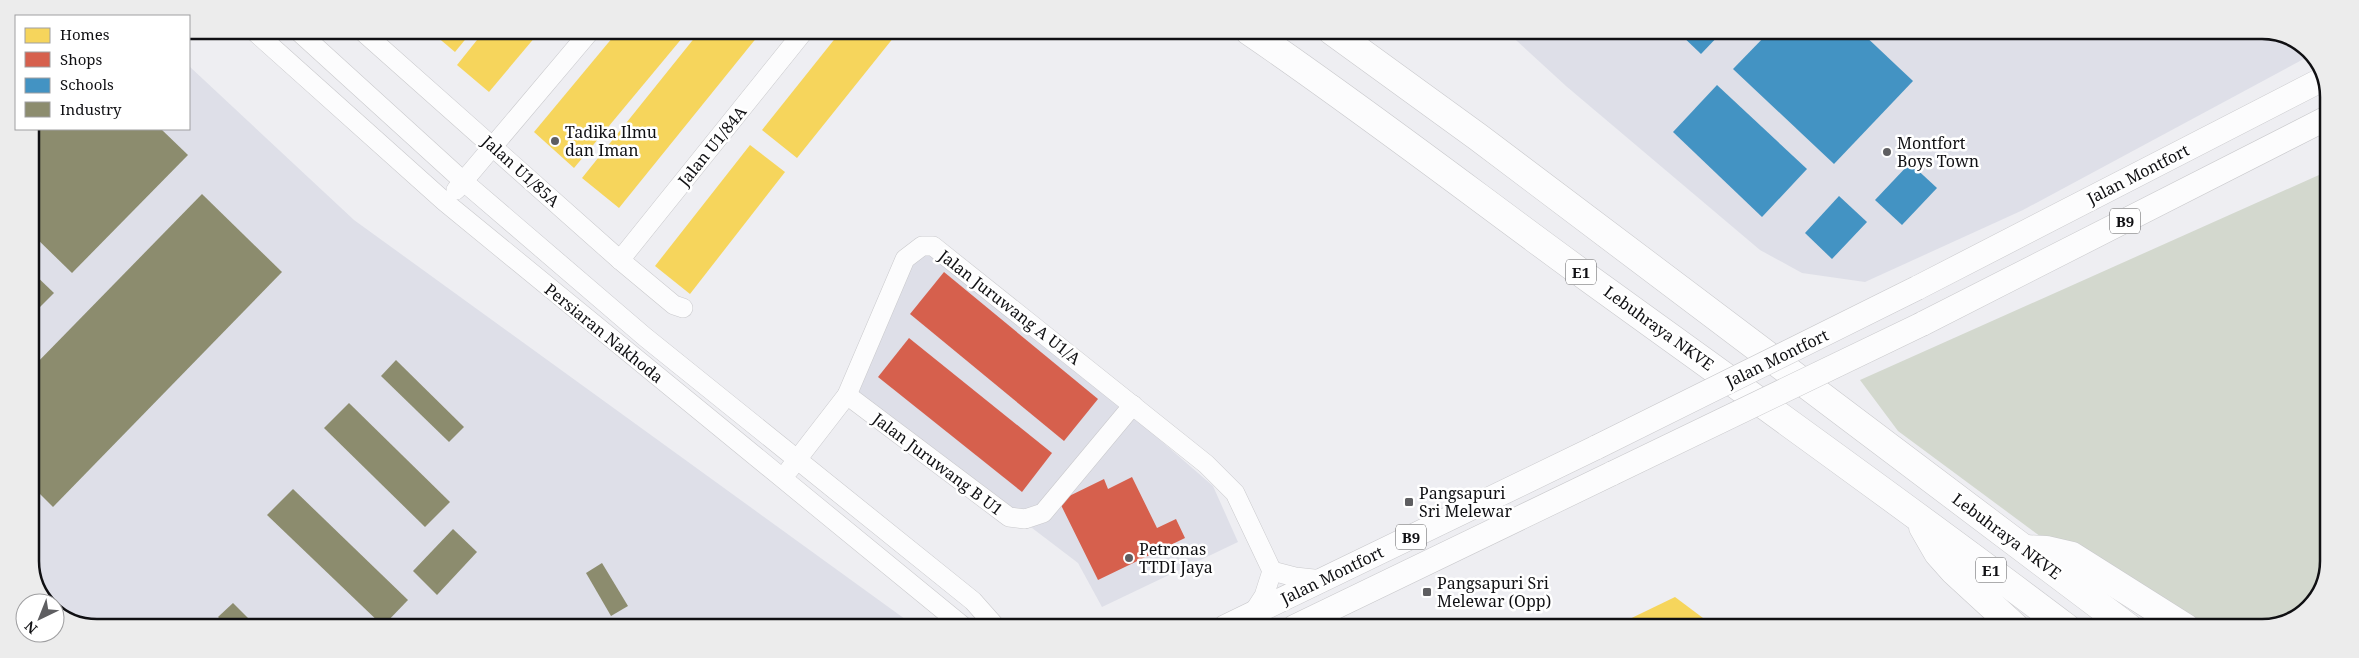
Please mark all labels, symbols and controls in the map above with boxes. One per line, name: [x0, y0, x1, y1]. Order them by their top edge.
legend: [15, 15, 190, 130]
text: Homes: [60, 24, 110, 44]
text: Shops: [60, 49, 103, 69]
text: Schools: [60, 74, 114, 94]
text: Industry: [60, 99, 122, 119]
street label: Jalan U1/84A: [672, 101, 752, 192]
place label: Tadika Ilmu dan Iman: [565, 121, 657, 161]
street label: Jalan U1/85A: [477, 130, 565, 212]
place label: Montfort Boys Town: [1897, 132, 1979, 172]
marker: Tadika Ilmu dan Iman: [549, 135, 561, 147]
street label: Jalan Montfort: [2082, 139, 2193, 210]
marker: Montfort Boys Town: [1881, 146, 1893, 158]
road number: B9: [2110, 208, 2140, 234]
street label: Jalan Juruwang A U1/A: [934, 244, 1086, 370]
road number: E1: [1566, 260, 1596, 284]
street label: Persiaran Nakhoda: [540, 278, 668, 388]
street label: Lebuhraya NKVE: [1600, 281, 1718, 375]
street label: Jalan Montfort: [1721, 323, 1832, 393]
street label: Jalan Juruwang B U1: [868, 407, 1008, 520]
place label: Pangsapuri Sri Melewar: [1419, 482, 1512, 522]
street label: Lebuhraya NKVE: [1948, 488, 2066, 584]
marker: Pangsapuri Sri Melewar: [1403, 496, 1415, 508]
road number: B9: [1396, 524, 1426, 550]
place label: Petronas TTDI Jaya: [1139, 538, 1213, 578]
street label: Jalan Montfort: [1276, 540, 1387, 610]
marker: Petronas TTDI Jaya: [1123, 552, 1135, 564]
road number: E1: [1976, 558, 2006, 582]
place label: Pangsapuri Sri Melewar (Opp): [1437, 572, 1551, 612]
marker: Pangsapuri Sri Melewar (Opp): [1421, 586, 1433, 598]
north arrow: [15, 593, 65, 643]
text: N: [20, 617, 41, 639]

